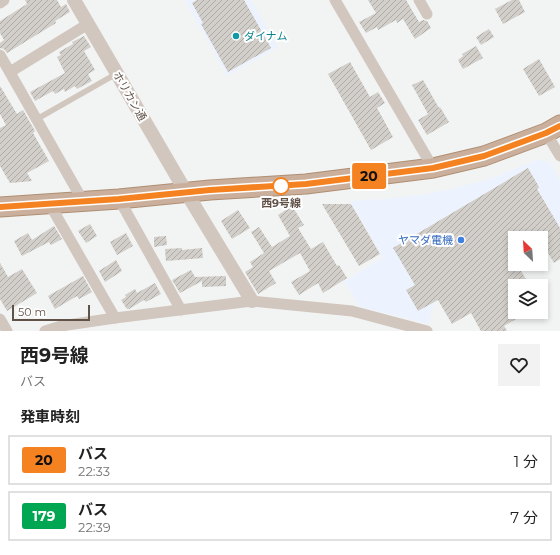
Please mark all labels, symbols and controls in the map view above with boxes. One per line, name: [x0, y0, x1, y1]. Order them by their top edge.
place label: ダイナム: [244, 29, 287, 43]
marker: ダイナム: [231, 31, 241, 41]
street label: ホリカン通: [110, 69, 150, 123]
line badge: 20: [351, 163, 387, 189]
text: 20: [360, 167, 378, 185]
marker: 西9号線: [272, 177, 290, 195]
place label: 西9号線: [261, 196, 301, 210]
north arrow: [508, 231, 548, 271]
map controls: [508, 231, 548, 319]
place label: ヤマダ電機: [398, 233, 453, 247]
marker: ヤマダ電機: [456, 235, 466, 245]
button: layers: [508, 279, 548, 319]
scale bar: [12, 303, 90, 322]
text: 50 m: [18, 305, 46, 319]
text: 西9号線: [20, 344, 89, 367]
button: heart: [498, 344, 540, 386]
text: バス: [20, 373, 46, 389]
text: 発車時刻: [20, 407, 80, 426]
text: バス: [78, 444, 108, 463]
text: 20: [35, 451, 53, 469]
text: 1 分: [514, 452, 538, 471]
text: 22:33: [78, 463, 110, 479]
text: バス: [78, 500, 108, 519]
text: 179: [32, 507, 56, 525]
text: 7 分: [510, 508, 538, 527]
text: 22:39: [78, 519, 111, 535]

